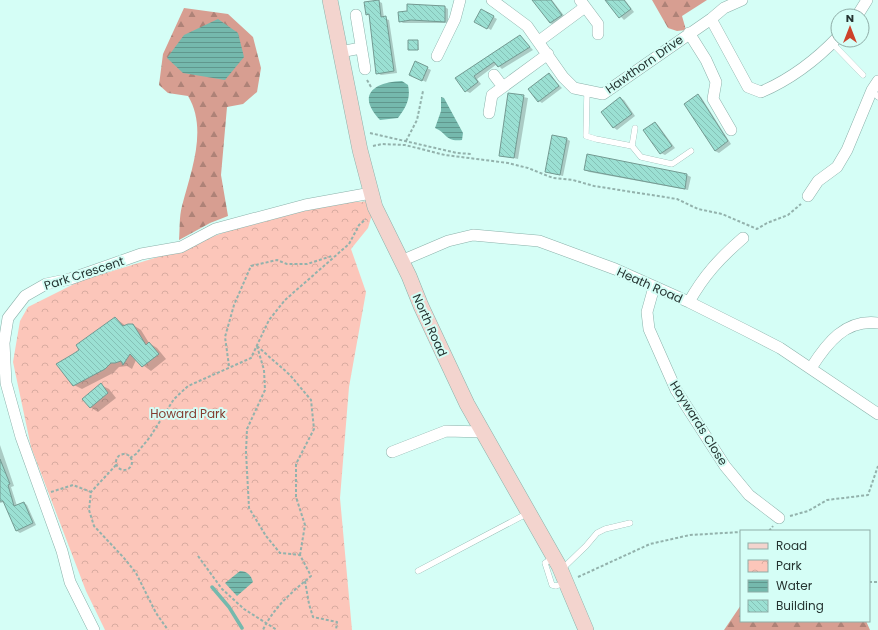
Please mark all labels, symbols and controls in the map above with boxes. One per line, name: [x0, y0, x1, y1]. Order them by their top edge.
north arrow: [830, 8, 870, 48]
text: N: [846, 10, 854, 26]
street label: Hawthorn Drive: [602, 31, 686, 97]
street label: Park Crescent: [42, 252, 126, 294]
street label: Heath Road: [614, 263, 686, 307]
street label: North Road: [409, 291, 451, 359]
street label: Haywards Close: [666, 377, 732, 469]
park label: Howard Park: [150, 405, 227, 422]
legend: [740, 530, 870, 622]
text: Road: [776, 537, 807, 554]
text: Park: [776, 557, 803, 574]
text: Water: [776, 577, 813, 594]
text: Building: [776, 597, 824, 614]

